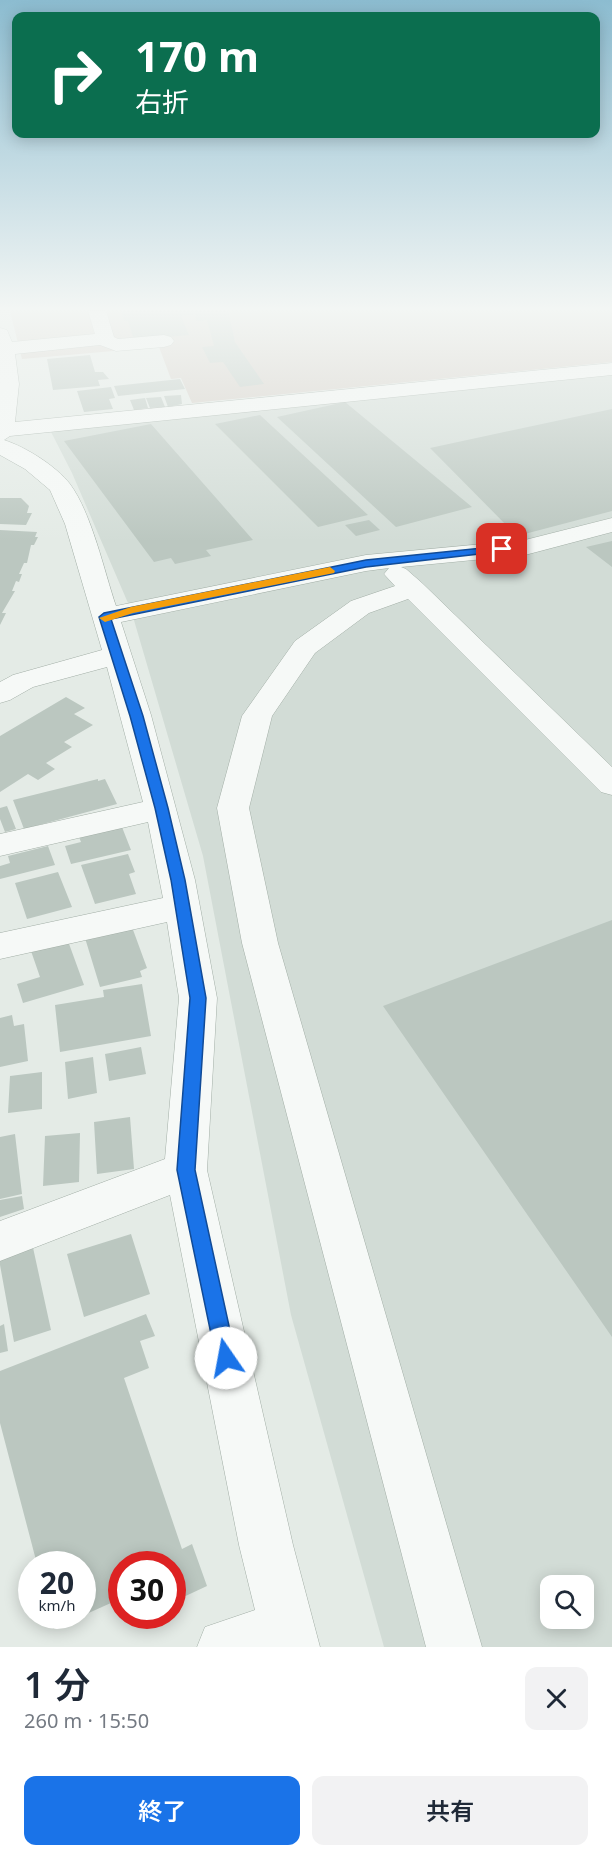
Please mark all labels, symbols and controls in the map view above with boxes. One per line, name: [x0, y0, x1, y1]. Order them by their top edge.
text: 170 m: [135, 27, 259, 84]
icon: right: [36, 36, 114, 114]
text: 右折: [135, 83, 189, 120]
pin: [476, 523, 527, 574]
icon: arrive: [485, 532, 518, 565]
position arrow: [194, 1326, 258, 1390]
speed limit sign: 30: [108, 1551, 186, 1629]
text: 20: [40, 1562, 74, 1603]
map controls: [540, 1575, 594, 1629]
button: search: [540, 1575, 594, 1629]
text: km/h: [39, 1595, 75, 1615]
text: 1 分: [24, 1660, 90, 1709]
button: close: [525, 1667, 588, 1730]
text: 260 m · 15:50: [24, 1707, 149, 1734]
button: 終了: [24, 1776, 300, 1845]
button: 共有: [312, 1776, 588, 1845]

